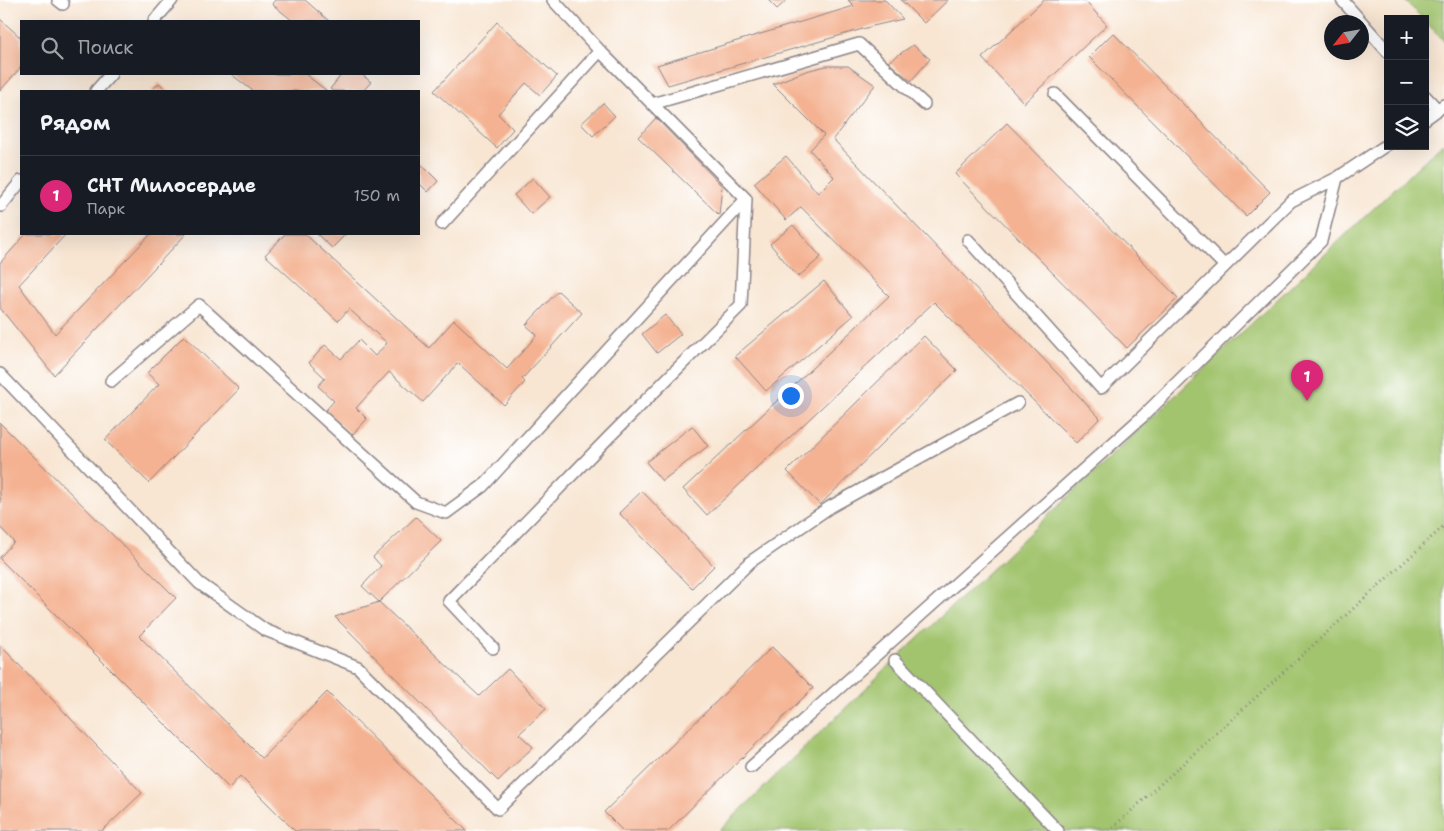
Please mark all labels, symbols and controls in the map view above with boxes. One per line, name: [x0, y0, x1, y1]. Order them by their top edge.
north arrow: [1324, 15, 1369, 60]
map controls: [1384, 15, 1429, 150]
button: +: [1384, 15, 1429, 60]
search box: [20, 20, 420, 75]
icon: search: [38, 34, 66, 62]
text: Поиск: [78, 35, 133, 60]
button: −: [1384, 60, 1429, 105]
button: layers: [1384, 105, 1429, 150]
text: Рядом: [40, 109, 110, 137]
text: СНТ Милосердие: [87, 173, 256, 198]
text: 1: [52, 185, 60, 206]
text: 150 m: [353, 185, 400, 206]
text: Парк: [87, 198, 125, 219]
pin: 1: [1291, 360, 1323, 401]
your location: [778, 383, 804, 409]

